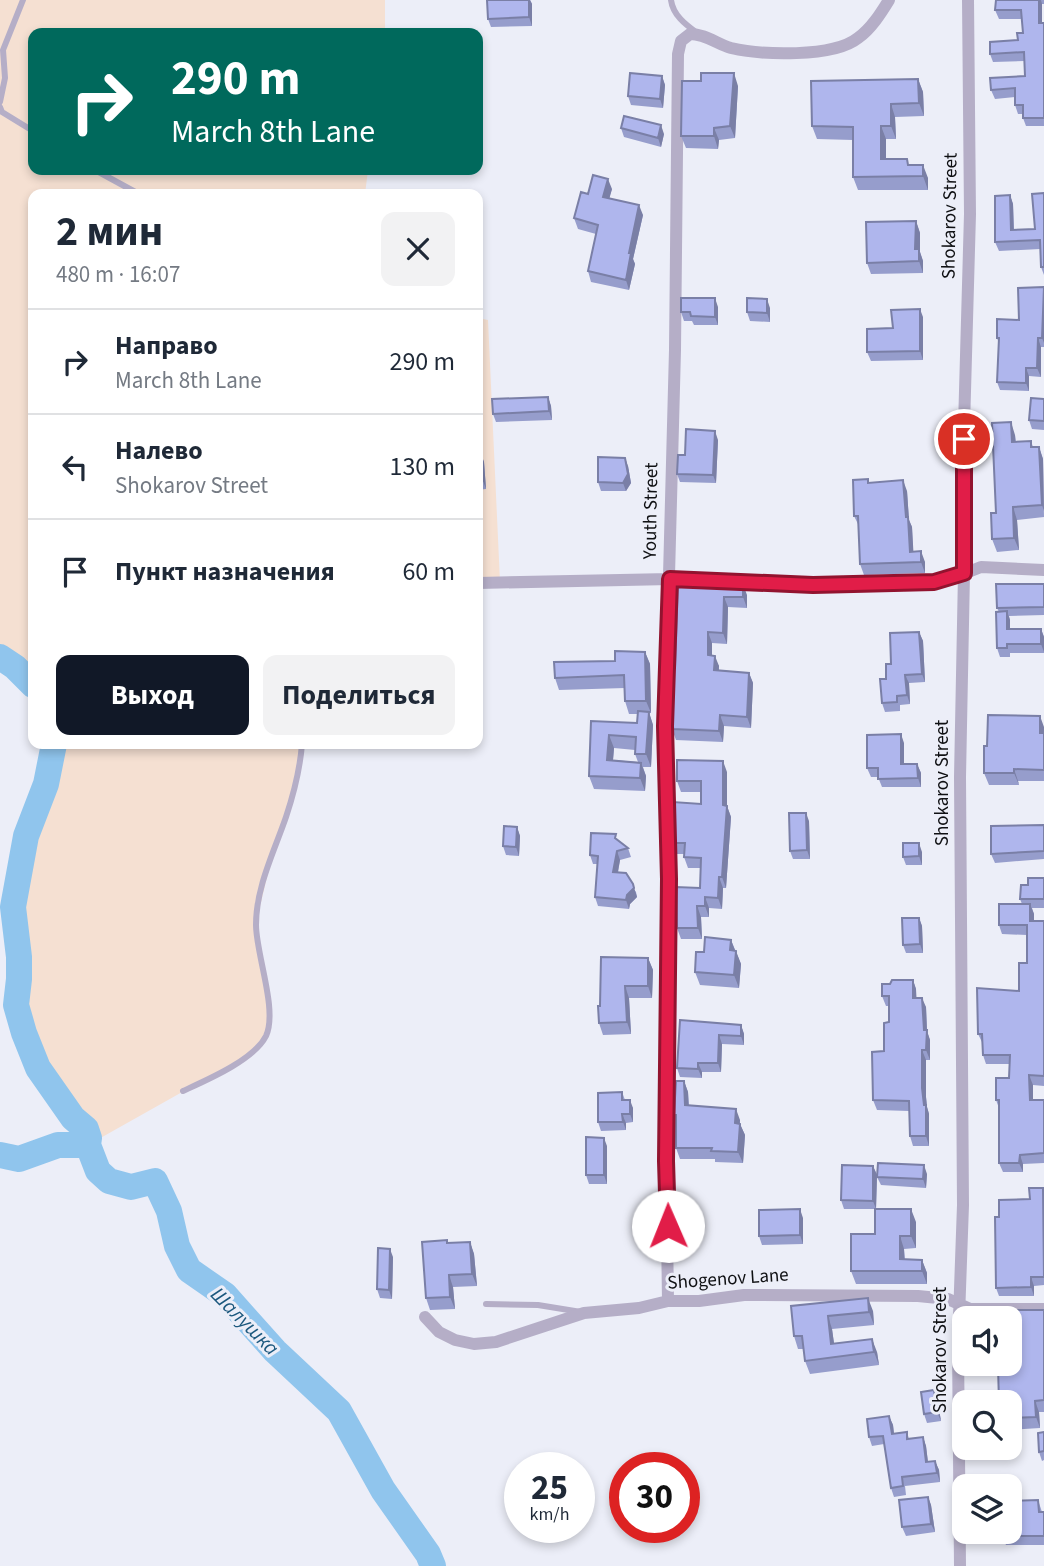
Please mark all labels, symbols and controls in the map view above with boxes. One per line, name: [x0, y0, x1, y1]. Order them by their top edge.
text: 290 m: [171, 44, 300, 114]
icon: right: [56, 56, 147, 147]
text: March 8th Lane: [171, 109, 375, 155]
street label: Shokarov Street: [935, 152, 965, 279]
text: 2 мин: [56, 202, 163, 262]
button: close: [381, 212, 455, 286]
text: 480 m · 16:07: [56, 258, 180, 291]
text: Направо: [115, 327, 218, 364]
icon: right: [56, 343, 94, 381]
text: 290 m: [389, 343, 455, 380]
text: March 8th Lane: [115, 364, 262, 397]
pin: [934, 409, 994, 469]
icon: arrive: [945, 420, 983, 458]
text: Налево: [115, 432, 203, 469]
icon: left: [56, 448, 94, 486]
text: 130 m: [389, 448, 455, 485]
street label: Youth Street: [637, 462, 665, 561]
text: Shokarov Street: [115, 469, 268, 502]
icon: arrive: [56, 553, 94, 591]
text: Пункт назначения: [115, 553, 335, 590]
text: 60 m: [402, 553, 455, 590]
button: Выход: [56, 655, 249, 735]
button: Поделиться: [263, 655, 455, 735]
street label: Shokarov Street: [929, 719, 956, 846]
position arrow: [631, 1189, 705, 1263]
street label: Shogenov Lane: [666, 1261, 790, 1297]
water label: Шалушка: [204, 1280, 286, 1362]
street label: Shokarov Street: [927, 1286, 954, 1413]
map controls: [952, 1306, 1022, 1544]
button: sound: [952, 1306, 1022, 1376]
button: search: [952, 1390, 1022, 1460]
speed limit sign: 30: [609, 1452, 700, 1543]
text: 25: [531, 1463, 568, 1513]
button: layers: [952, 1474, 1022, 1544]
text: km/h: [530, 1502, 569, 1527]

